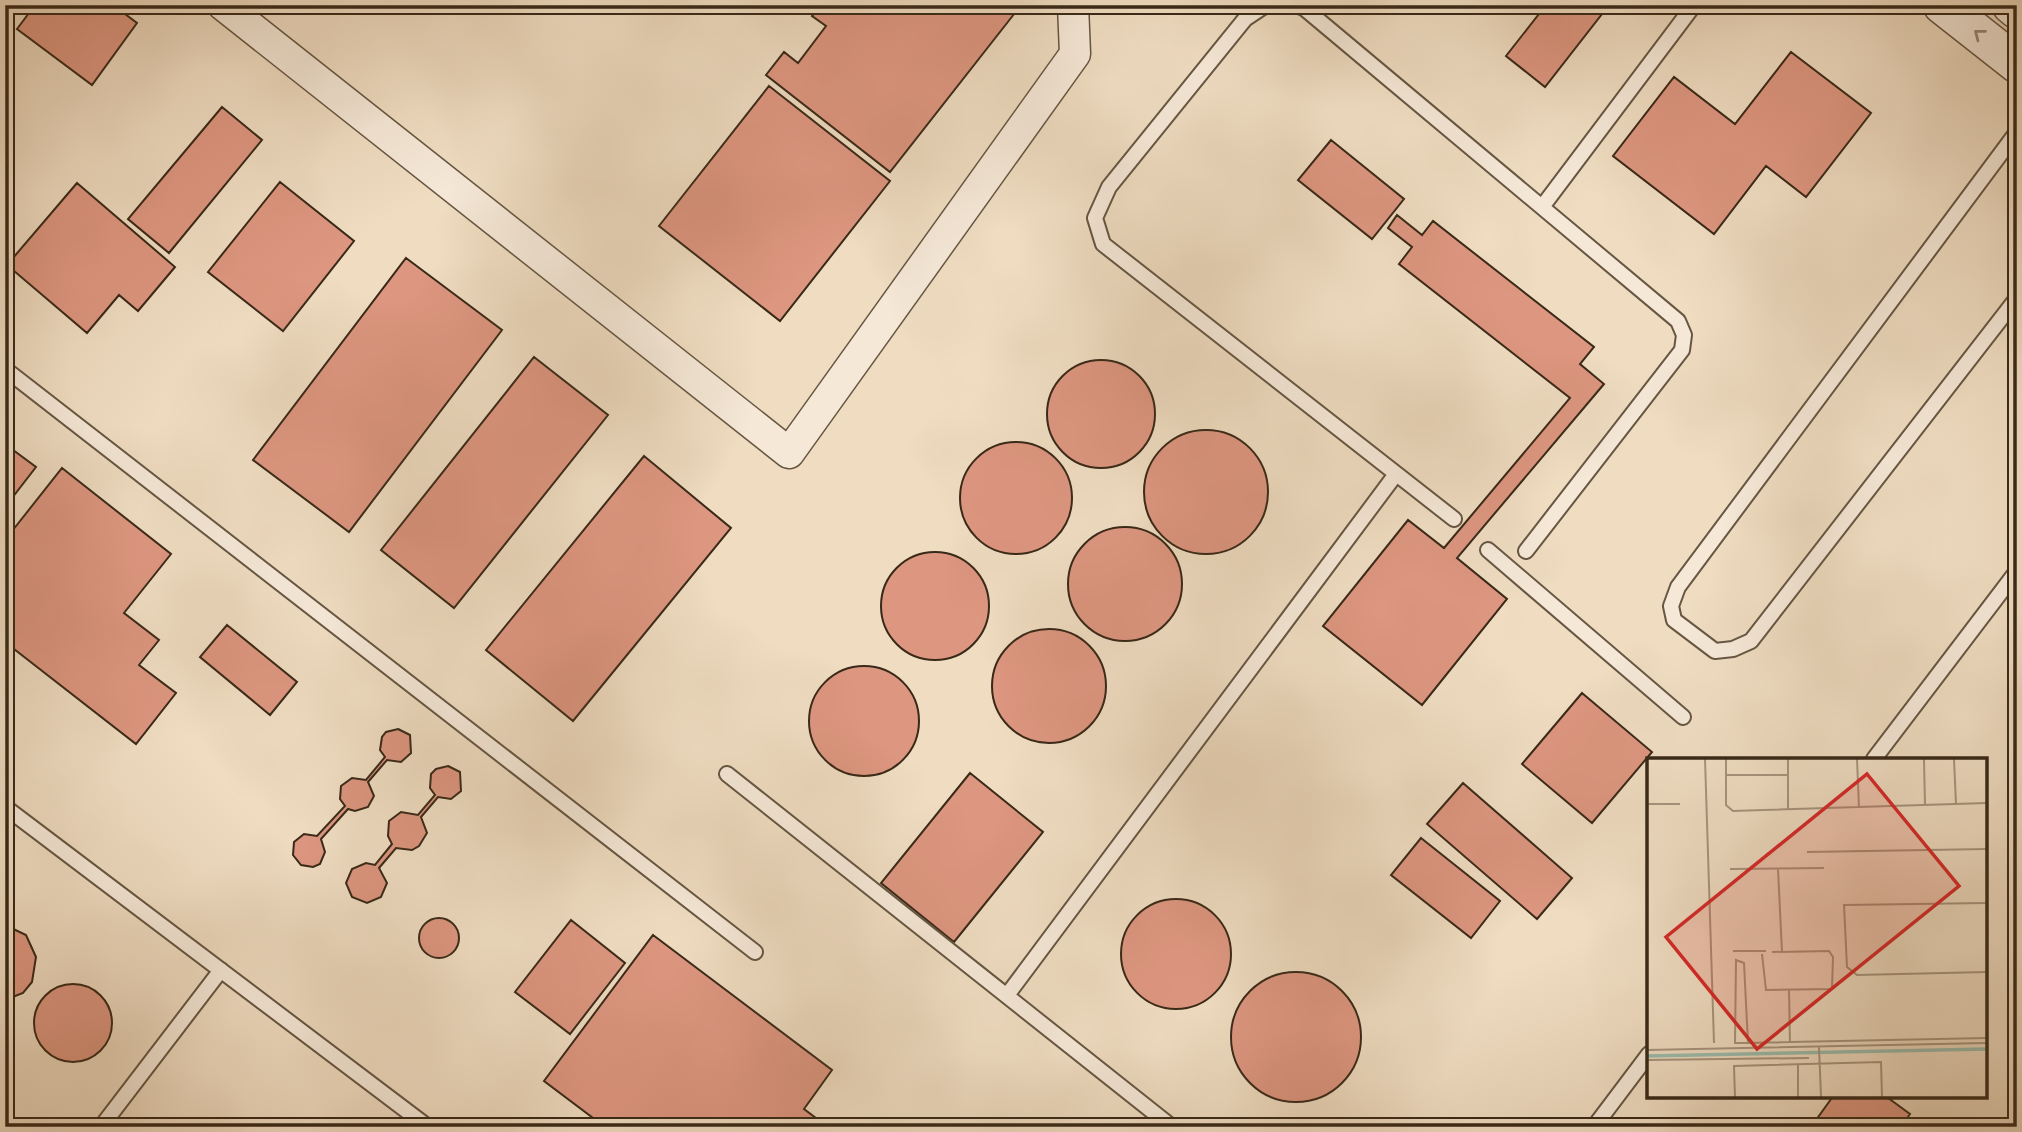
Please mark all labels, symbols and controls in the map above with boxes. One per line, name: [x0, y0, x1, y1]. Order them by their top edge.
one-way arrow: [1975, 30, 1987, 43]
inset map: [1647, 758, 1987, 1097]

